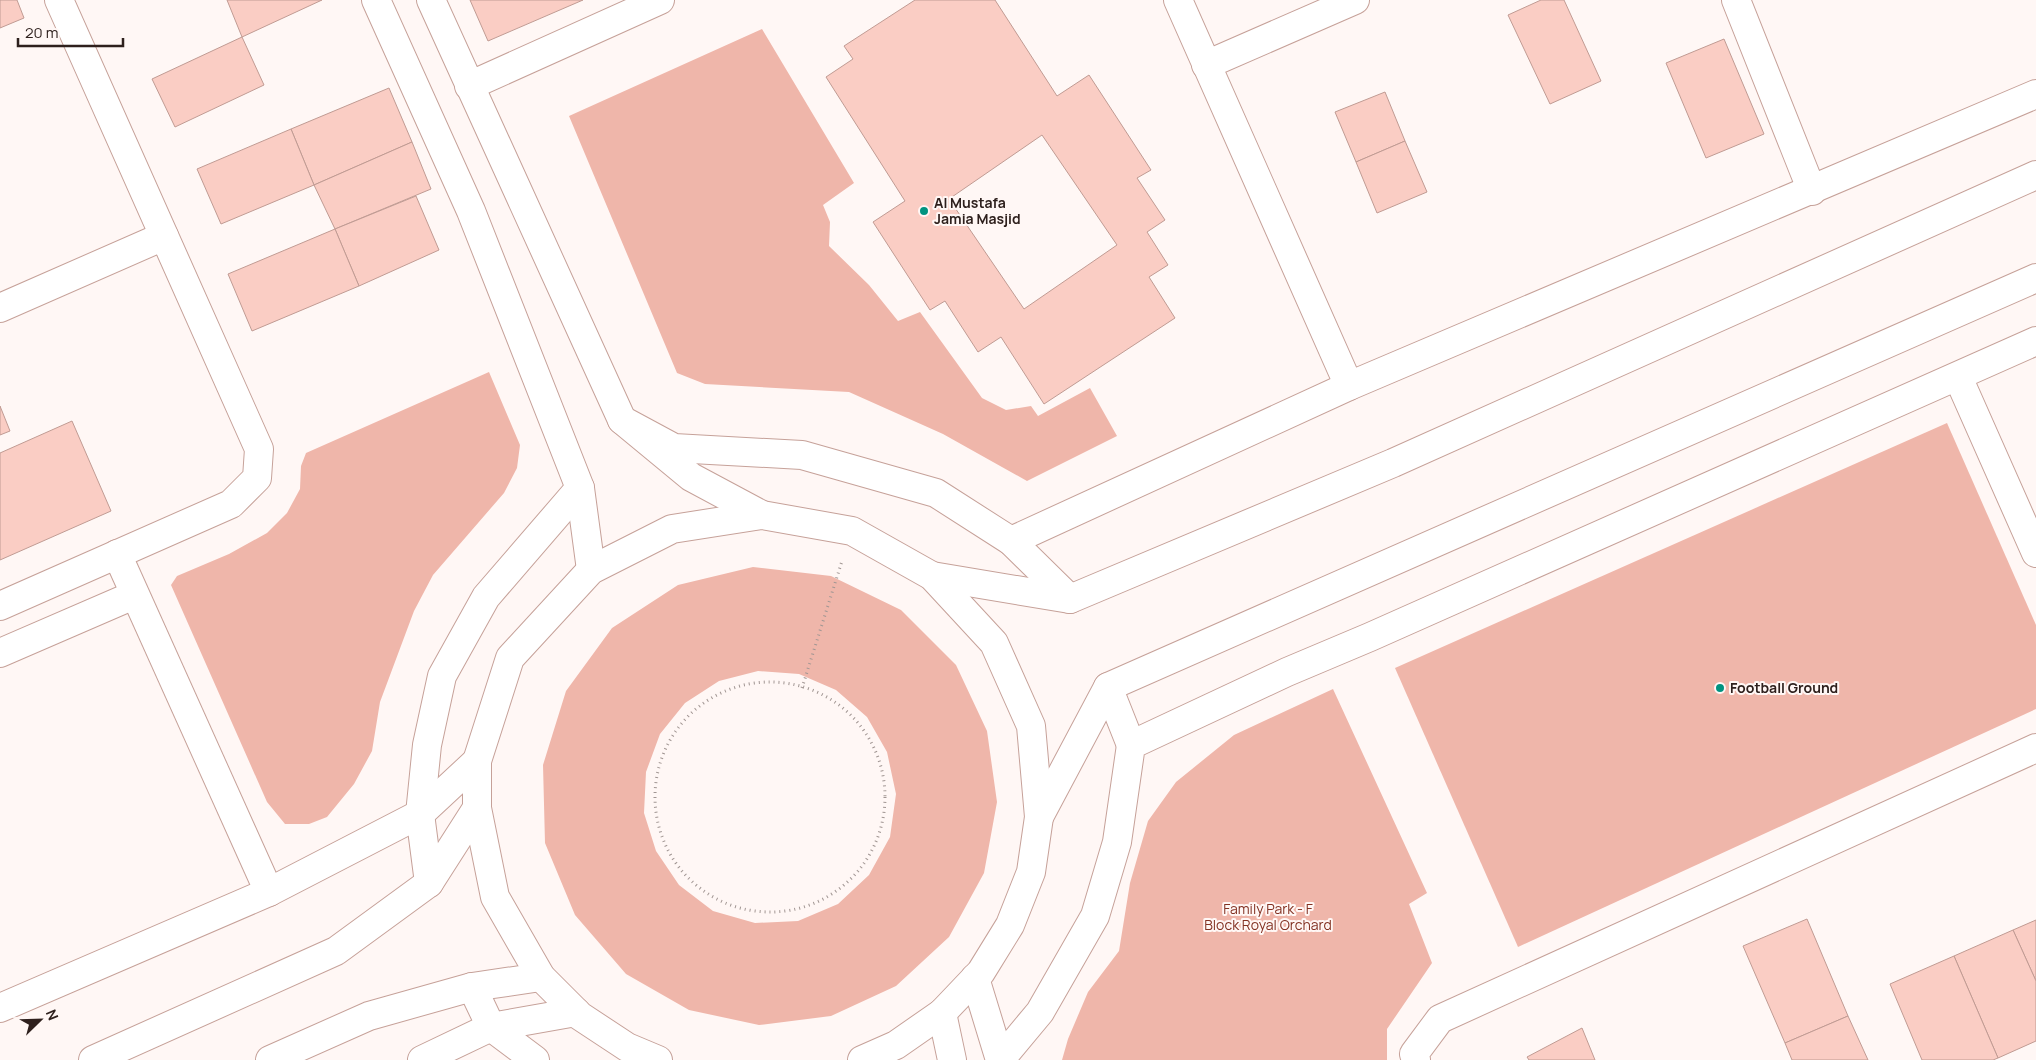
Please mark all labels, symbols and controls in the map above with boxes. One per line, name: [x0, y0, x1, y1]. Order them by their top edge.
scale bar: [18, 15, 122, 47]
text: 20 m: [25, 22, 58, 43]
place label: Al Mustafa Jamia Masjid: [934, 193, 1021, 228]
marker: Al Mustafa Jamia Masjid: [918, 205, 930, 217]
place label: Football Ground: [1730, 678, 1838, 697]
marker: Football Ground: [1714, 682, 1726, 694]
park label: Family Park - F Block Royal Orchard: [1204, 899, 1332, 934]
north arrow: [15, 995, 65, 1045]
text: N: [42, 1006, 63, 1023]

